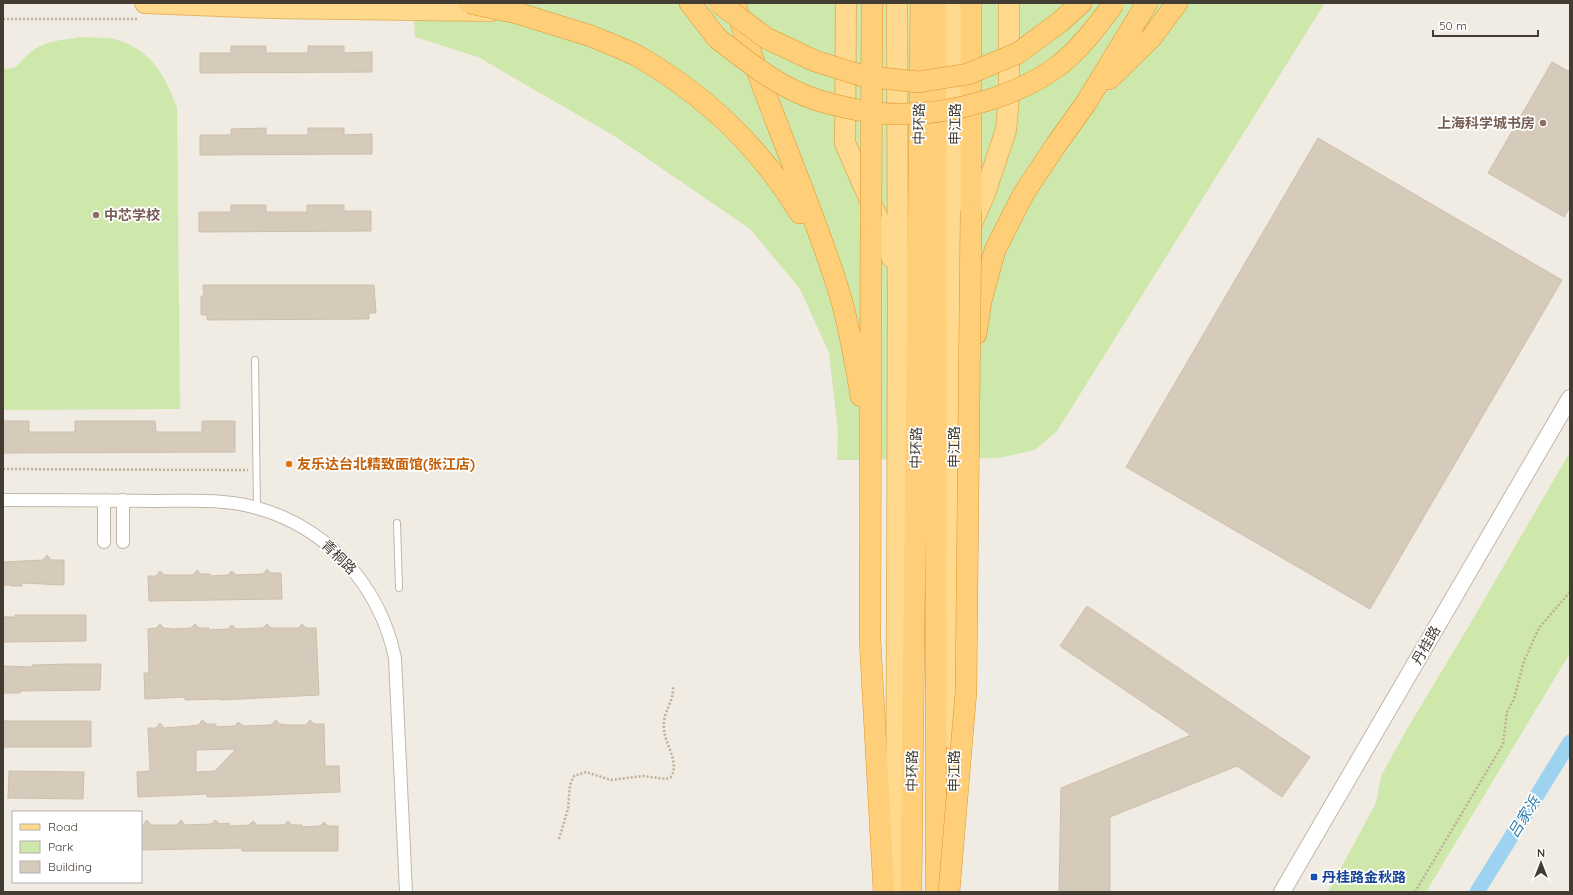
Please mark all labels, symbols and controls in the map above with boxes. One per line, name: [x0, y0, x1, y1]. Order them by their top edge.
scale bar: [1433, 12, 1538, 38]
text: 50 m: [1439, 18, 1467, 33]
street label: 中环路: [910, 103, 928, 145]
street label: 申江路: [946, 103, 964, 145]
place label: 上海科学城书房: [1437, 114, 1535, 132]
marker: 上海科学城书房: [1538, 118, 1548, 128]
place label: 中芯学校: [104, 206, 160, 224]
marker: 中芯学校: [91, 210, 101, 220]
street label: 申江路: [945, 426, 963, 468]
street label: 中环路: [907, 427, 925, 469]
place label: 友乐达台北精致面馆(张江店): [297, 455, 475, 473]
marker: 友乐达台北精致面馆(张江店): [284, 459, 294, 469]
street label: 青桐路: [318, 536, 360, 578]
street label: 丹桂路: [1408, 622, 1444, 668]
street label: 中环路: [903, 750, 921, 792]
street label: 申江路: [945, 750, 963, 792]
water label: 吕家浜: [1504, 791, 1545, 841]
legend: [12, 811, 142, 883]
text: Road: [48, 819, 78, 834]
text: Park: [48, 839, 73, 854]
north arrow: [1521, 843, 1561, 883]
text: N: [1537, 846, 1545, 860]
text: Building: [48, 859, 92, 874]
place label: 丹桂路金秋路: [1322, 868, 1406, 886]
marker: 丹桂路金秋路: [1309, 872, 1319, 882]

